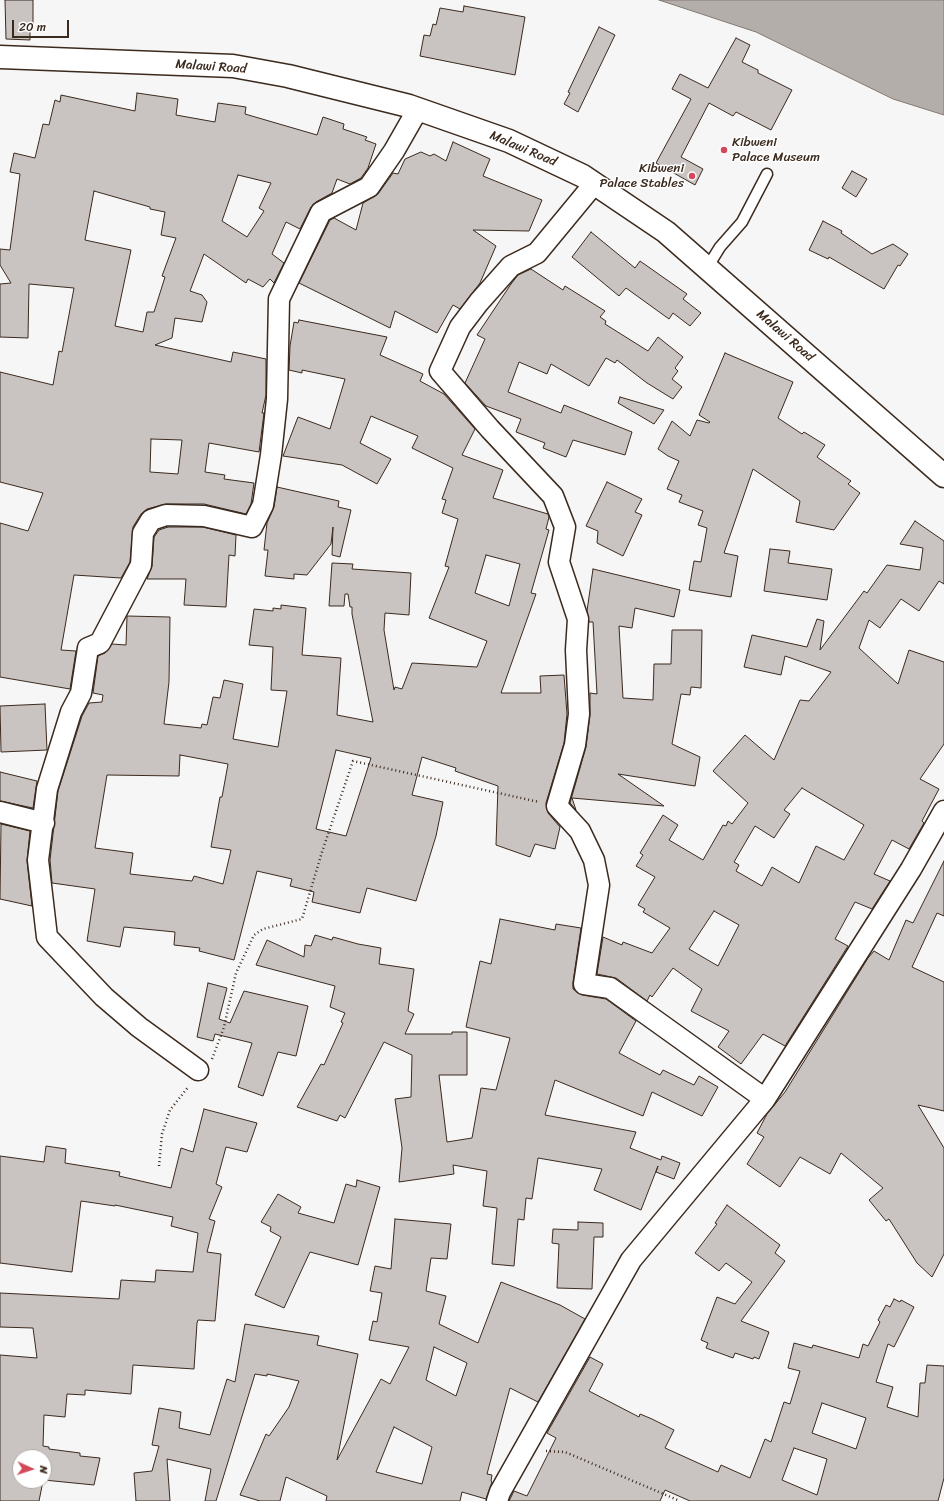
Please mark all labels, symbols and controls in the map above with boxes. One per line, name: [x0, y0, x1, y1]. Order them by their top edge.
scale bar: [14, 12, 71, 38]
text: 20 m: [19, 16, 46, 38]
street label: Malawi Road: [175, 57, 247, 77]
street label: Malawi Road: [487, 128, 559, 170]
place label: Kibweni Palace Museum: [732, 135, 820, 166]
marker: Kibweni Palace Museum: [719, 145, 729, 155]
place label: Kibweni Palace Stables: [600, 161, 684, 192]
marker: Kibweni Palace Stables: [687, 171, 697, 181]
street label: Malawi Road: [753, 307, 817, 365]
north arrow: [12, 1449, 52, 1489]
text: N: [34, 1465, 53, 1474]

